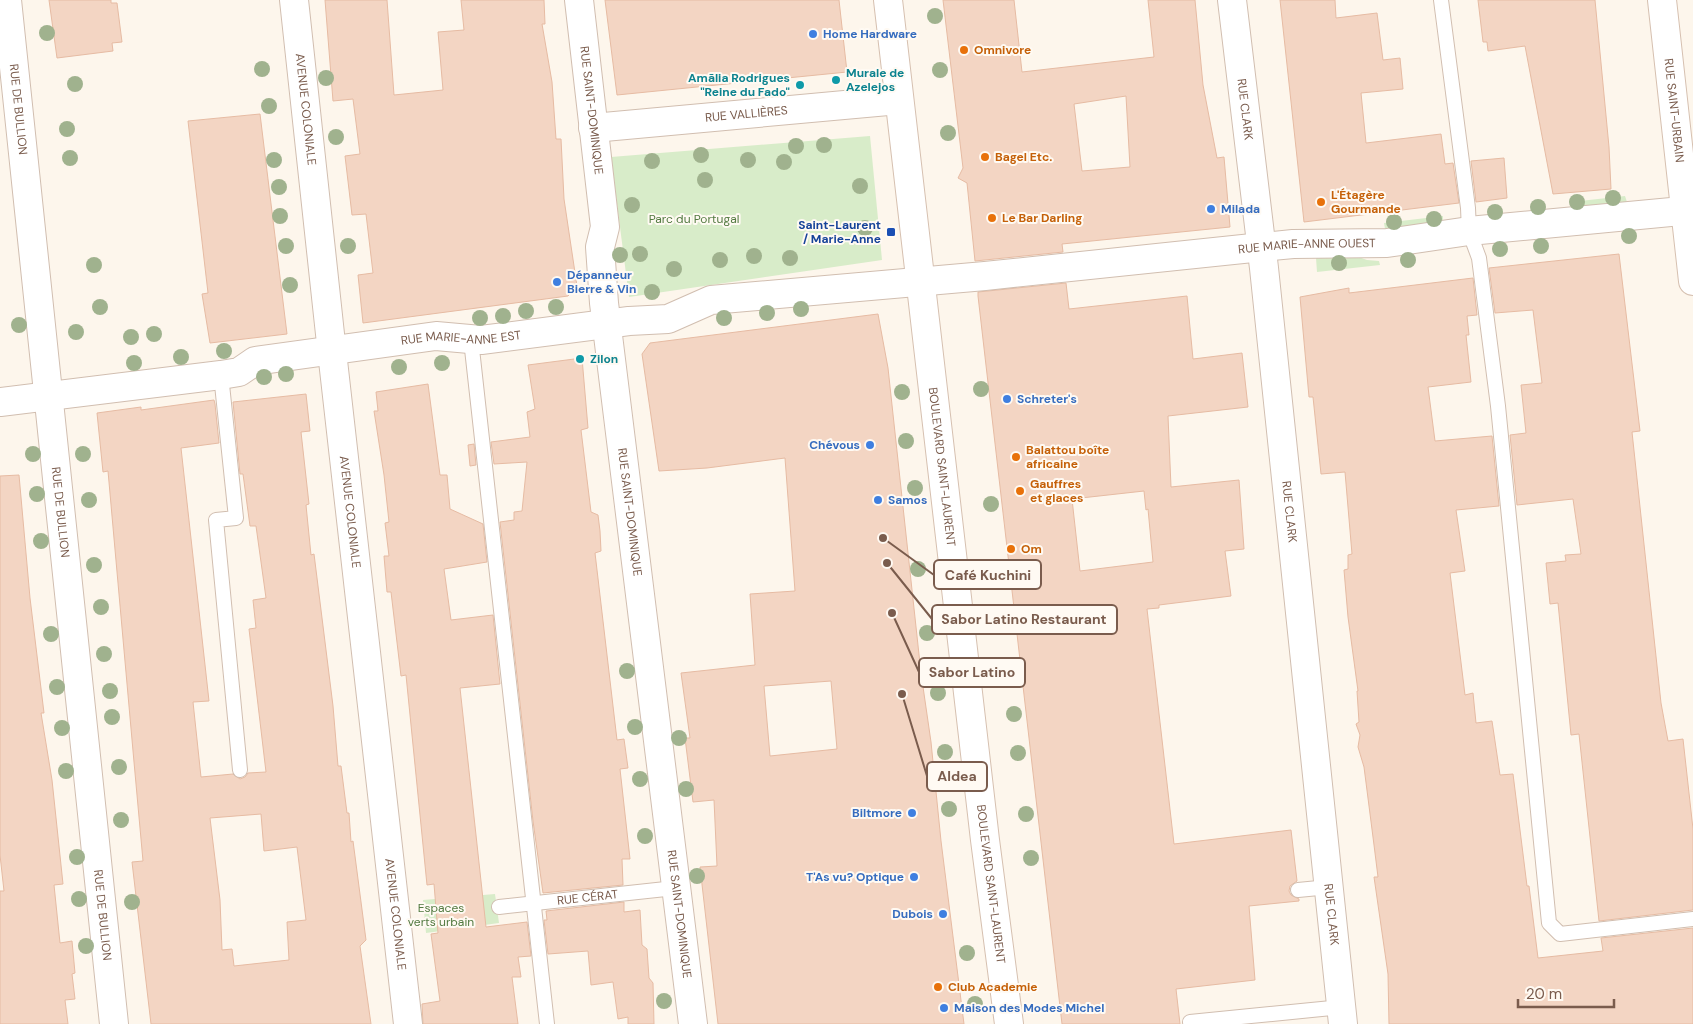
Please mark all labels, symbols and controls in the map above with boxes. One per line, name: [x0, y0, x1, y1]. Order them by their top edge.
place label: Home Hardware: [823, 26, 917, 42]
marker: Home Hardware: [807, 28, 819, 40]
place label: Omnivore: [974, 42, 1031, 58]
marker: Omnivore: [958, 44, 970, 56]
street label: RUE SAINT-DOMINIQUE: [576, 45, 607, 176]
street label: AVENUE COLONIALE: [292, 52, 320, 166]
street label: RUE SAINT-URBAIN: [1660, 57, 1688, 163]
street label: RUE DE BULLION: [6, 63, 31, 156]
place label: Murale de Azelejos: [846, 65, 904, 95]
place label: Amãlia Rodrigues "Reine du Fado": [688, 70, 790, 100]
marker: Murale de Azelejos: [830, 74, 842, 86]
street label: RUE CLARK: [1233, 77, 1257, 141]
marker: Amãlia Rodrigues "Reine du Fado": [794, 79, 806, 91]
street label: RUE VALLIÈRES: [704, 102, 788, 126]
place label: Bagel Etc.: [995, 149, 1052, 165]
marker: Bagel Etc.: [979, 151, 991, 163]
place label: L'Étagère Gourmande: [1331, 187, 1401, 217]
marker: L'Étagère Gourmande: [1315, 196, 1327, 208]
place label: Milada: [1221, 201, 1260, 217]
marker: Milada: [1205, 203, 1217, 215]
place label: Le Bar Darling: [1002, 210, 1082, 226]
park label: Parc du Portugal: [649, 211, 739, 227]
marker: Le Bar Darling: [986, 212, 998, 224]
place label: Saint-Laurent / Marie-Anne: [798, 217, 881, 247]
marker: Saint-Laurent / Marie-Anne: [885, 226, 897, 238]
street label: RUE MARIE-ANNE OUEST: [1237, 235, 1376, 257]
place label: Dépanneur Bierre & Vin: [567, 267, 636, 297]
marker: Dépanneur Bierre & Vin: [551, 276, 563, 288]
street label: RUE MARIE-ANNE EST: [400, 327, 522, 349]
place label: Zilon: [590, 351, 618, 367]
marker: Zilon: [574, 353, 586, 365]
street label: BOULEVARD SAINT-LAURENT: [925, 386, 959, 548]
place label: Schreter's: [1017, 391, 1077, 407]
marker: Schreter's: [1001, 393, 1013, 405]
place label: Chévous: [809, 437, 860, 453]
marker: Chévous: [864, 439, 876, 451]
place label: Balattou boîte africaine: [1026, 442, 1109, 472]
street label: RUE SAINT-DOMINIQUE: [614, 447, 646, 577]
marker: Balattou boîte africaine: [1010, 451, 1022, 463]
street label: AVENUE COLONIALE: [336, 455, 364, 569]
street label: RUE DE BULLION: [48, 466, 73, 559]
place label: Gauffres et glaces: [1030, 476, 1083, 506]
street label: RUE CLARK: [1278, 480, 1301, 543]
marker: Gauffres et glaces: [1014, 485, 1026, 497]
place label: Samos: [888, 492, 927, 508]
marker: Samos: [872, 494, 884, 506]
place label: Om: [1021, 541, 1042, 557]
marker: Om: [1005, 543, 1017, 555]
callout: Café Kuchini: [934, 560, 1041, 589]
text: Café Kuchini: [945, 566, 1031, 584]
callout: Sabor Latino Restaurant: [932, 605, 1117, 634]
text: Sabor Latino Restaurant: [941, 610, 1107, 628]
callout: Sabor Latino: [919, 658, 1025, 687]
text: Sabor Latino: [929, 663, 1015, 681]
callout: Aldea: [927, 762, 987, 791]
text: Aldea: [937, 767, 977, 785]
street label: BOULEVARD SAINT-LAURENT: [973, 804, 1009, 965]
place label: Biltmore: [852, 805, 902, 821]
marker: Biltmore: [906, 807, 918, 819]
street label: RUE SAINT-DOMINIQUE: [664, 849, 695, 979]
street label: AVENUE COLONIALE: [381, 857, 410, 971]
street label: RUE DE BULLION: [90, 869, 115, 961]
place label: T'As vu? Optique: [806, 869, 904, 885]
marker: T'As vu? Optique: [908, 871, 920, 883]
street label: RUE CLARK: [1320, 883, 1343, 946]
street label: RUE CÉRAT: [556, 886, 619, 909]
park label: Espaces verts urbain: [408, 900, 474, 930]
place label: Dubois: [892, 906, 933, 922]
marker: Dubois: [937, 908, 949, 920]
scale bar: [1518, 976, 1614, 1008]
place label: Club Academie: [948, 979, 1038, 995]
marker: Club Academie: [932, 981, 944, 993]
text: 20 m: [1526, 984, 1562, 1004]
place label: Maison des Modes Michel: [954, 1000, 1104, 1016]
marker: Maison des Modes Michel: [938, 1002, 950, 1014]

